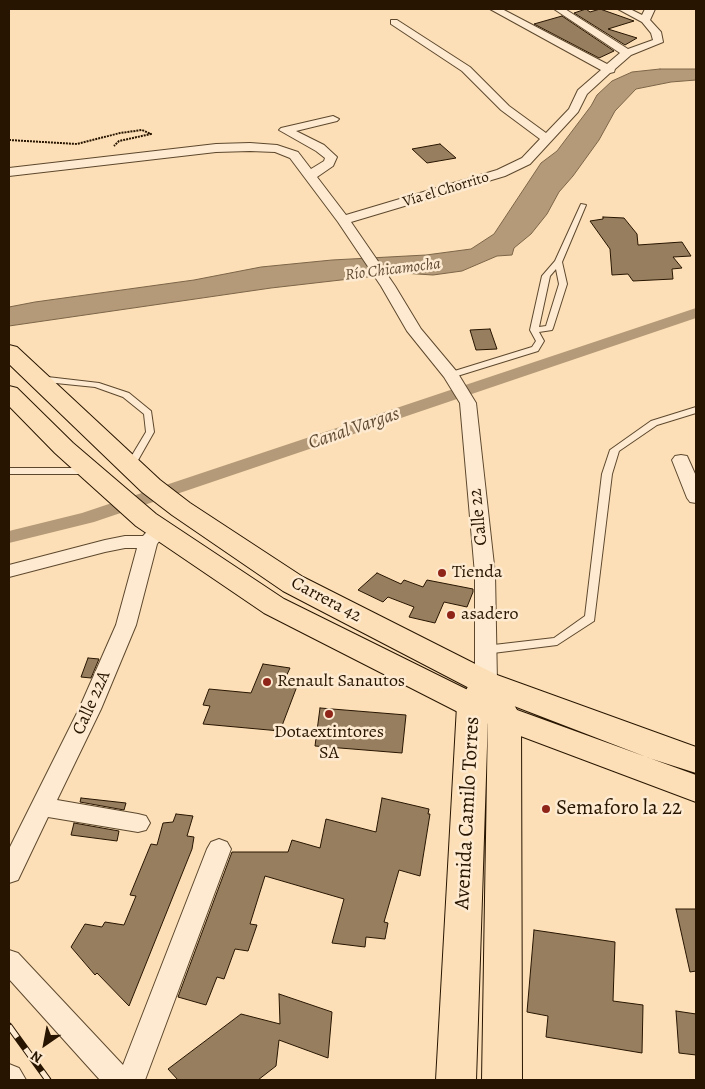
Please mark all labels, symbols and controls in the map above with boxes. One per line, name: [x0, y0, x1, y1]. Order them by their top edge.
street label: Vía el Chorrito: [401, 168, 491, 212]
water label: Río Chicamocha: [344, 255, 442, 285]
water label: Canal Vargas: [306, 403, 402, 455]
street label: Calle 22: [465, 487, 493, 547]
place label: Tienda: [452, 562, 502, 584]
marker: Tienda: [436, 567, 448, 579]
street label: Carrera 42: [287, 572, 365, 628]
place label: asadero: [461, 604, 518, 626]
marker: asadero: [445, 609, 457, 621]
street label: Calle 22A: [68, 668, 116, 738]
place label: Renault Sanautos: [277, 671, 405, 693]
marker: Renault Sanautos: [261, 676, 273, 688]
marker: Dotaextintores SA: [323, 708, 335, 720]
street label: Avenida Camilo Torres: [450, 716, 486, 910]
place label: Dotaextintores SA: [274, 722, 384, 764]
place label: Semaforo la 22: [556, 796, 682, 822]
marker: Semaforo la 22: [540, 803, 552, 815]
north arrow: [20, 1019, 70, 1069]
text: N: [27, 1046, 46, 1068]

